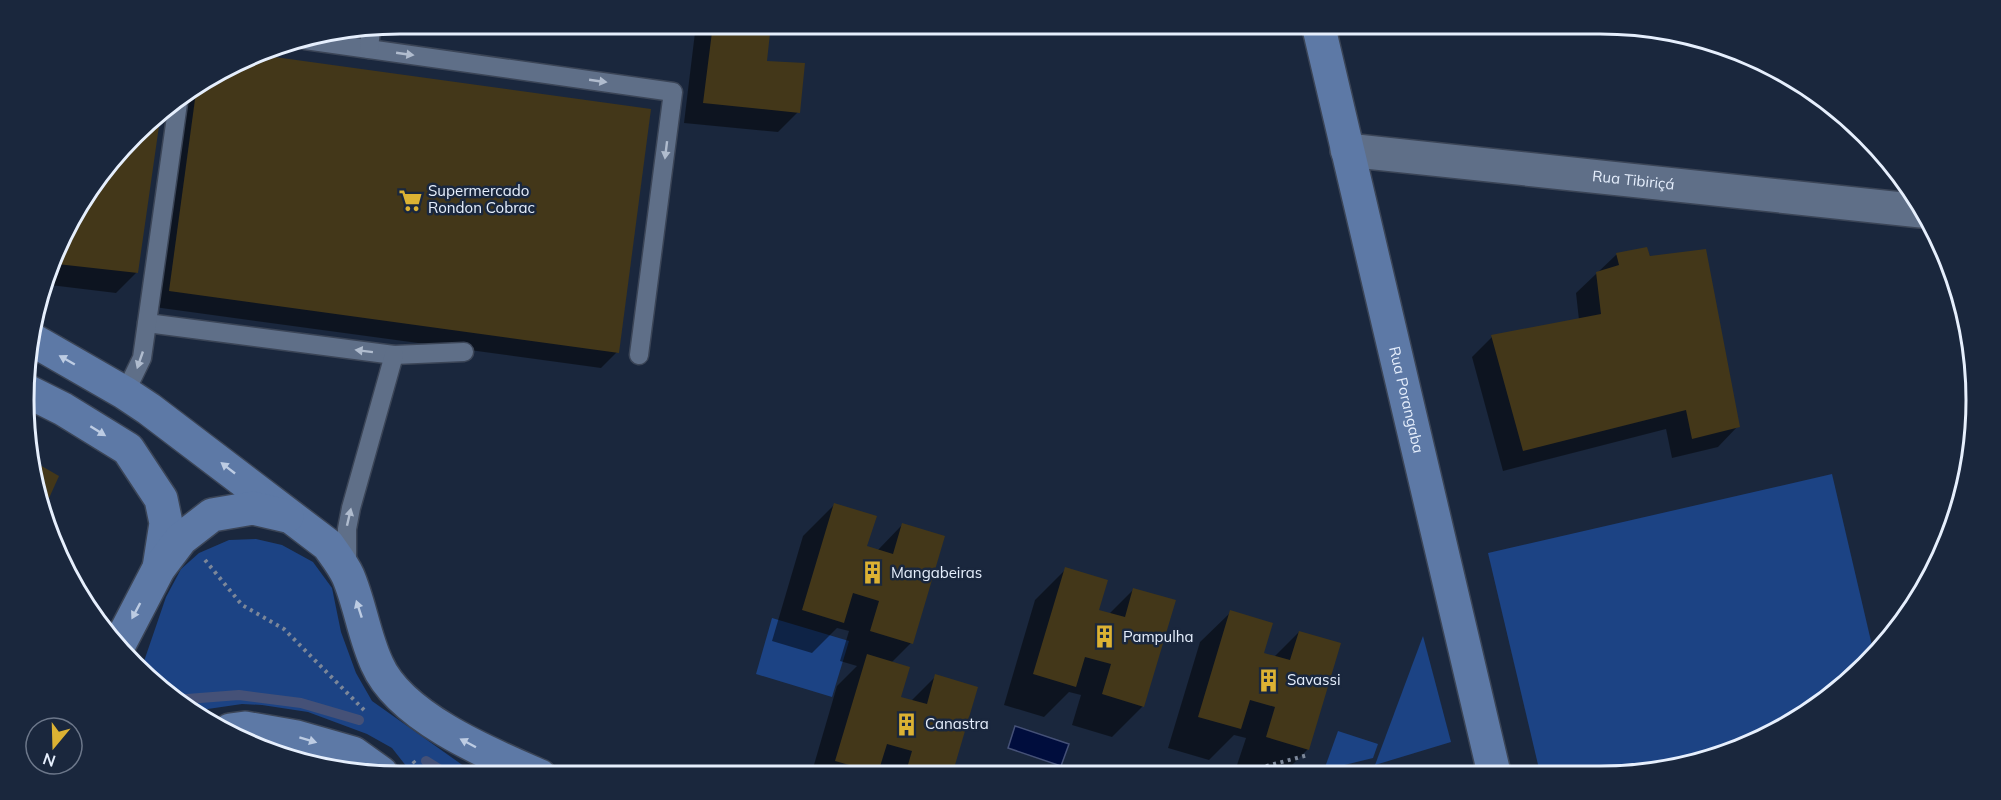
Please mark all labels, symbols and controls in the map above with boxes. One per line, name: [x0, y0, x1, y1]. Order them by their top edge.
one-way arrow: [395, 49, 414, 58]
one-way arrow: [589, 77, 608, 86]
one-way arrow: [661, 141, 670, 160]
street label: Rua Tibiriçá: [1591, 166, 1676, 194]
place label: Supermercado Rondon Cobrac: [428, 181, 535, 217]
supermarket icon: Supermercado Rondon Cobrac: [397, 187, 423, 213]
street label: Rua Porangaba: [1385, 344, 1429, 455]
one-way arrow: [354, 347, 373, 356]
one-way arrow: [135, 351, 144, 369]
one-way arrow: [58, 355, 75, 365]
one-way arrow: [90, 425, 106, 436]
one-way arrow: [221, 463, 236, 475]
one-way arrow: [345, 508, 355, 526]
building icon: Mangabeiras: [860, 560, 886, 586]
place label: Mangabeiras: [891, 563, 982, 582]
one-way arrow: [353, 600, 363, 618]
one-way arrow: [131, 603, 141, 620]
building icon: Pampulha: [1092, 624, 1118, 650]
place label: Pampulha: [1123, 627, 1194, 646]
building icon: Savassi: [1256, 667, 1282, 693]
place label: Savassi: [1287, 670, 1341, 689]
building icon: Canastra: [894, 711, 920, 737]
place label: Canastra: [925, 714, 989, 733]
north arrow: [24, 716, 84, 776]
one-way arrow: [300, 736, 318, 745]
one-way arrow: [459, 738, 476, 748]
text: N: [40, 749, 58, 772]

